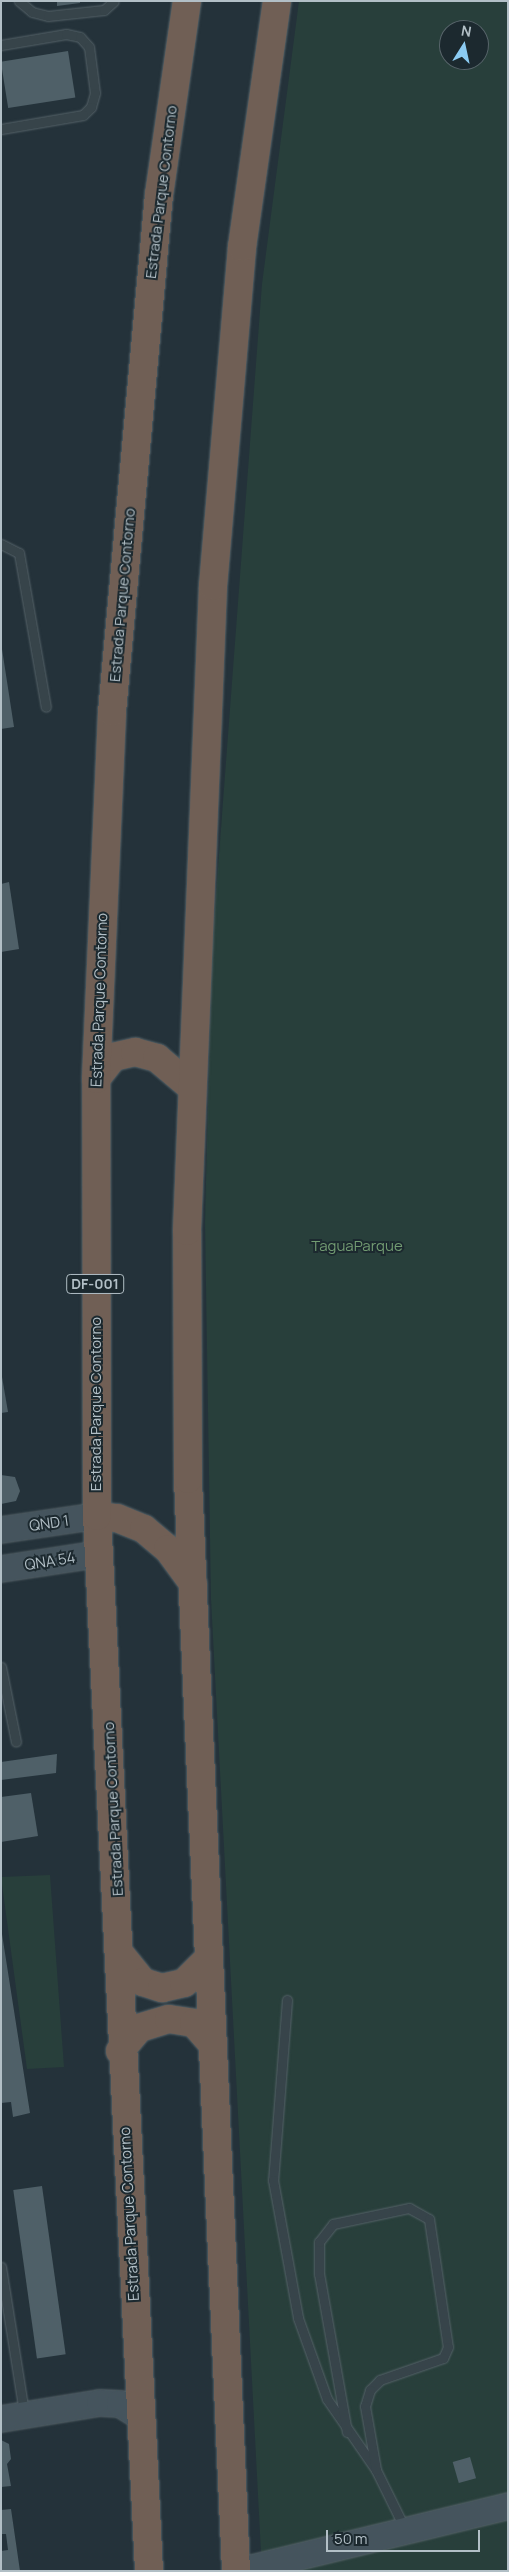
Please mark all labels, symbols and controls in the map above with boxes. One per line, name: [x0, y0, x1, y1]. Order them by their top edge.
north arrow: [439, 20, 489, 70]
text: N: [460, 20, 473, 41]
street label: Estrada Parque Contorno: [141, 104, 181, 280]
street label: Estrada Parque Contorno: [105, 507, 139, 683]
street label: Estrada Parque Contorno: [87, 913, 111, 1087]
park label: TaguaParque: [311, 1237, 403, 1255]
road number: DF-001: [65, 1272, 125, 1296]
street label: Estrada Parque Contorno: [87, 1317, 105, 1491]
street label: QND 1: [28, 1511, 70, 1535]
street label: QNA 54: [23, 1548, 77, 1574]
street label: Estrada Parque Contorno: [99, 1721, 127, 1897]
street label: Estrada Parque Contorno: [115, 2126, 143, 2302]
scale bar: [329, 2520, 483, 2552]
text: 50 m: [334, 2528, 368, 2549]

